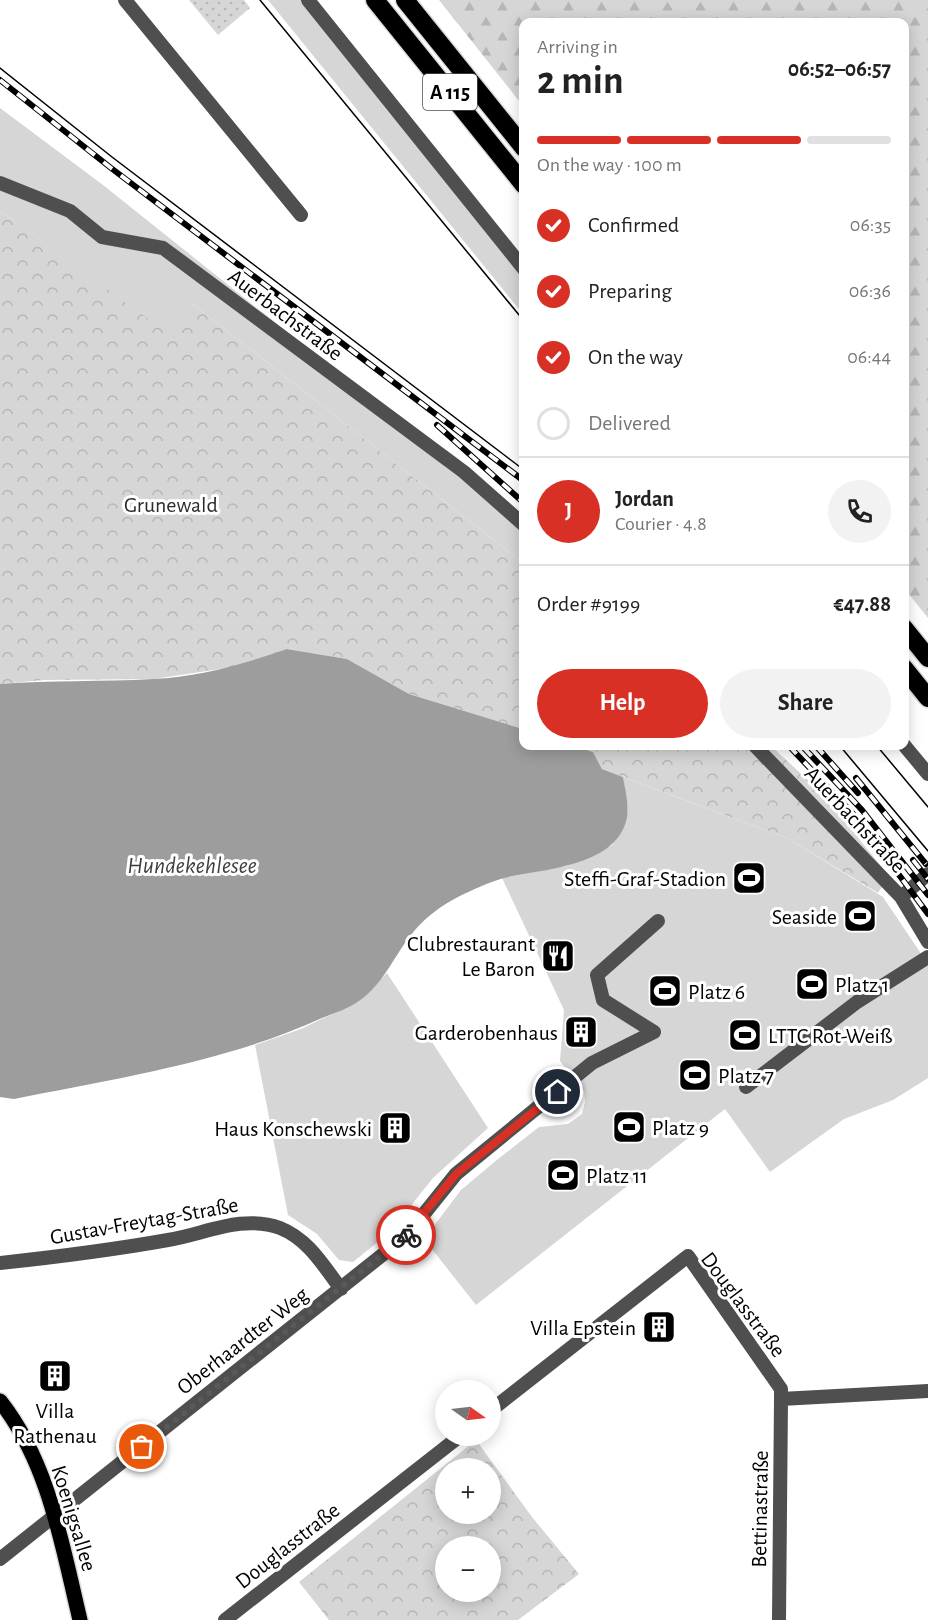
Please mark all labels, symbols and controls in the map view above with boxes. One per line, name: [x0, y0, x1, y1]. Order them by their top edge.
text: Arriving in: [537, 37, 618, 57]
text: 06:52–06:57: [788, 58, 891, 80]
text: 2 min: [537, 62, 624, 101]
road number: A 115: [423, 74, 477, 110]
text: On the way · 100 m: [537, 155, 682, 175]
icon: check: [537, 209, 570, 242]
text: Confirmed: [588, 214, 679, 236]
text: 06:35: [850, 215, 891, 235]
street label: Auerbachstraße: [224, 265, 347, 365]
icon: check: [537, 275, 570, 308]
text: Preparing: [588, 280, 672, 302]
text: 06:36: [849, 281, 891, 301]
icon: check: [537, 341, 570, 374]
text: On the way: [588, 346, 683, 368]
text: 06:44: [847, 347, 891, 367]
text: Delivered: [588, 412, 671, 434]
button: phone: [828, 480, 891, 543]
text: Jordan: [615, 488, 674, 510]
park label: Grunewald: [124, 494, 218, 516]
text: J: [565, 500, 572, 522]
text: Courier · 4.8: [615, 514, 707, 534]
text: Order #9199: [537, 593, 640, 615]
text: €47.88: [833, 593, 891, 615]
button: Help: [537, 669, 708, 738]
button: Share: [720, 669, 891, 738]
street label: Auerbachstraße: [801, 762, 910, 877]
water label: Hundekehlesee: [127, 854, 257, 878]
sports icon: Steffi-Graf-Stadion: [731, 860, 767, 896]
place label: Steffi-Graf-Stadion: [564, 868, 726, 890]
sports icon: Seaside: [842, 898, 878, 934]
place label: Seaside: [772, 906, 837, 928]
place label: Clubrestaurant Le Baron: [407, 933, 535, 980]
restaurant icon: Clubrestaurant Le Baron: [540, 938, 576, 974]
sports icon: Platz 1: [794, 966, 830, 1002]
sports icon: Platz 6: [647, 973, 683, 1009]
place label: Platz 1: [835, 974, 889, 996]
place label: Platz 6: [688, 981, 745, 1003]
building icon: Garderobenhaus: [563, 1014, 599, 1050]
sports icon: LTTC Rot-Weiß: [727, 1017, 763, 1053]
place label: Garderobenhaus: [415, 1022, 558, 1044]
place label: LTTC Rot-Weiß: [768, 1025, 893, 1047]
sports icon: Platz 7: [677, 1057, 713, 1093]
place label: Platz 7: [718, 1065, 774, 1087]
pin: [532, 1066, 583, 1117]
icon: home: [541, 1075, 574, 1108]
sports icon: Platz 9: [611, 1109, 647, 1145]
building icon: Haus Konschewski: [377, 1110, 413, 1146]
place label: Platz 9: [652, 1117, 709, 1139]
place label: Haus Konschewski: [214, 1118, 372, 1140]
sports icon: Platz 11: [545, 1157, 581, 1193]
place label: Platz 11: [586, 1165, 648, 1187]
street label: Gustav-Freytag-Straße: [48, 1194, 240, 1248]
courier: [376, 1205, 436, 1265]
icon: bike: [390, 1219, 423, 1252]
street label: Douglasstraße: [697, 1248, 790, 1361]
street label: Oberhaardter Weg: [173, 1283, 312, 1399]
building icon: Villa Epstein: [641, 1309, 677, 1345]
place label: Villa Epstein: [530, 1317, 636, 1339]
building icon: Villa Rathenau: [37, 1358, 73, 1394]
north arrow: [435, 1380, 501, 1446]
map controls: [435, 1380, 501, 1602]
place label: Villa Rathenau: [13, 1400, 97, 1447]
pin: [116, 1421, 167, 1472]
icon: bag: [125, 1430, 158, 1463]
street label: Bettinastraße: [748, 1450, 772, 1568]
button: +: [435, 1458, 501, 1524]
street label: Koenigsallee: [48, 1463, 101, 1574]
street label: Douglasstraße: [232, 1499, 344, 1593]
button: −: [435, 1536, 501, 1602]

